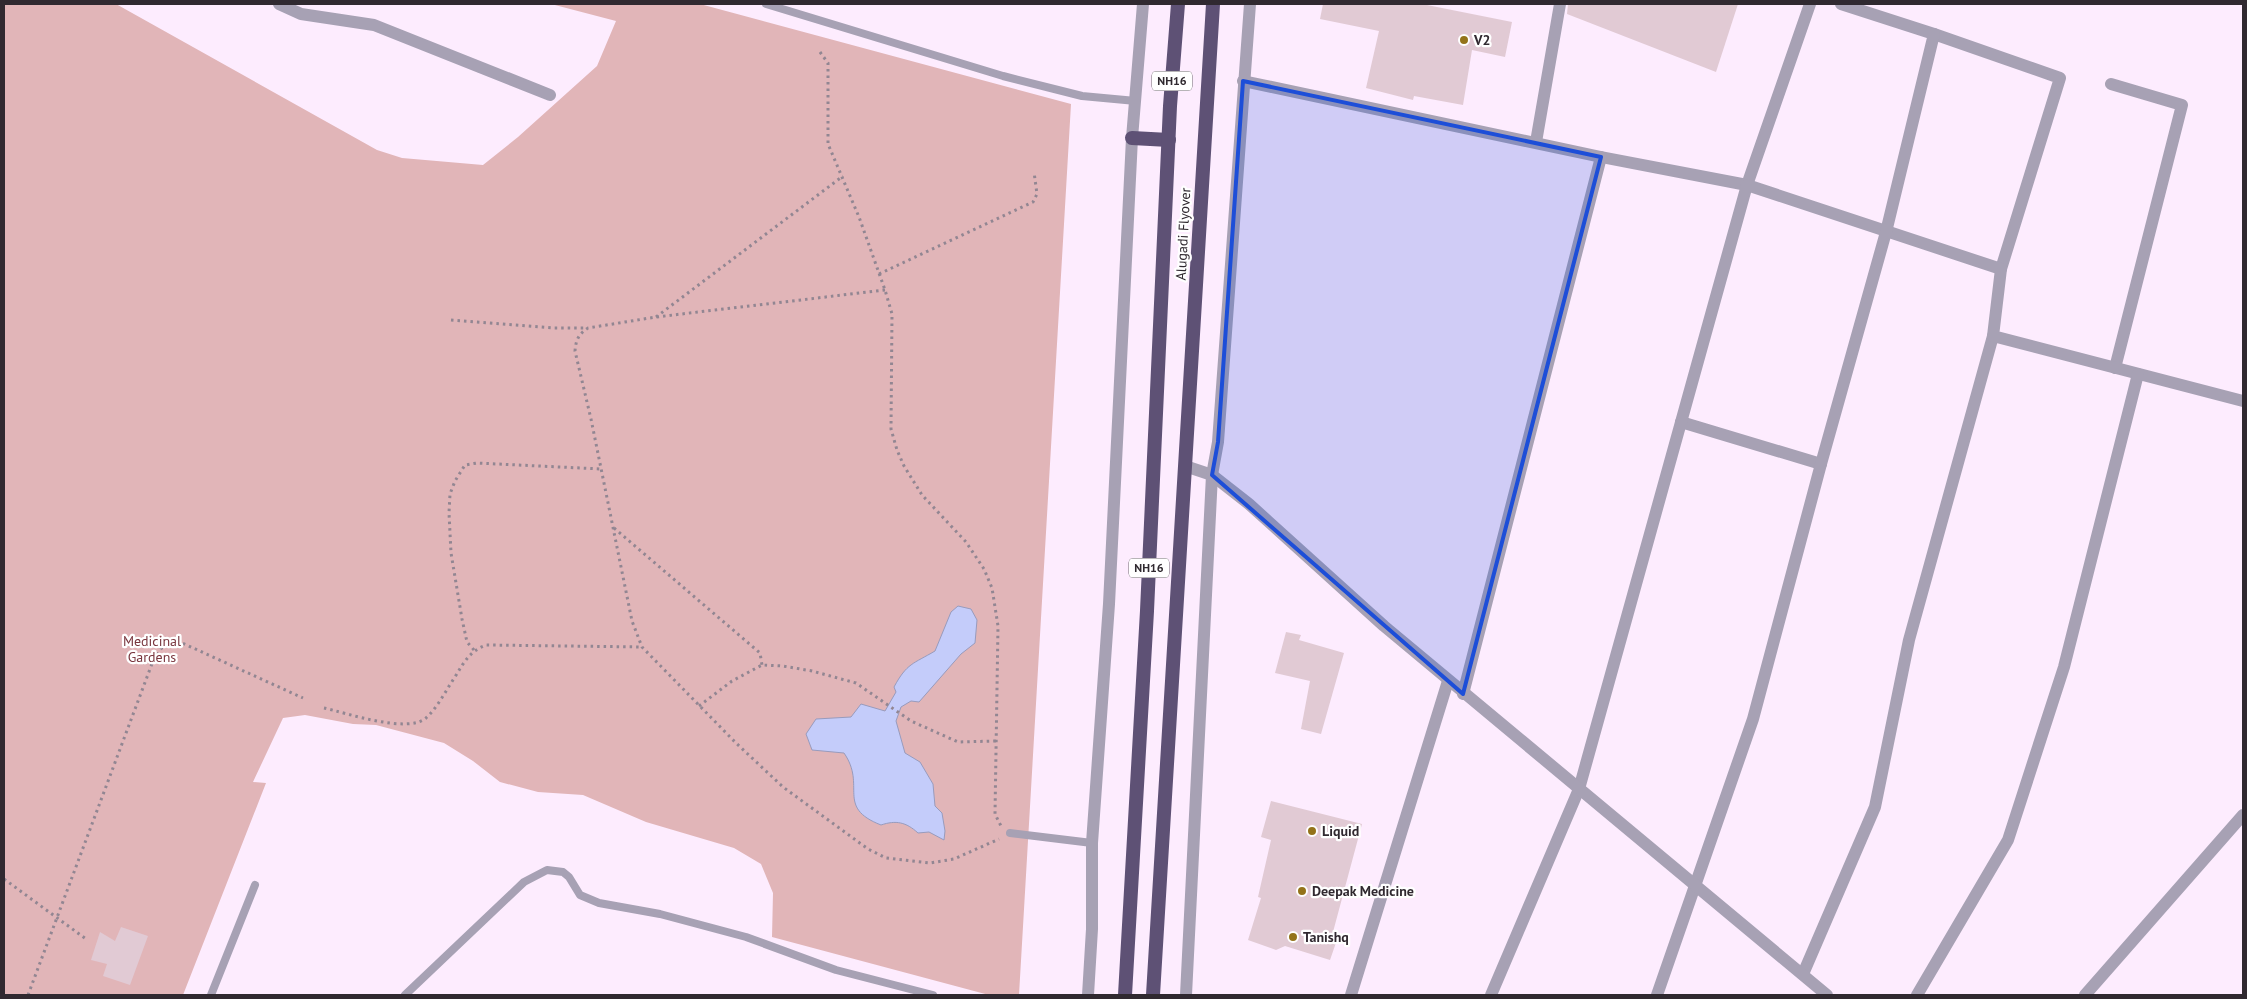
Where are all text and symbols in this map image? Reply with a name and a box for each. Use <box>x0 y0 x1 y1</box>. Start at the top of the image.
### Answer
place label: V2 <box>1473 31 1490 49</box>
marker: V2 <box>1458 34 1470 46</box>
road number: NH16 <box>1152 72 1192 90</box>
street label: Alugadi Flyover <box>1172 187 1194 281</box>
road number: NH16 <box>1129 558 1169 578</box>
park label: Medicinal Gardens <box>123 632 181 666</box>
place label: Liquid <box>1322 822 1359 840</box>
marker: Liquid <box>1306 825 1318 837</box>
place label: Deepak Medicine <box>1312 882 1414 900</box>
marker: Deepak Medicine <box>1296 885 1308 897</box>
place label: Tanishq <box>1303 928 1349 946</box>
marker: Tanishq <box>1287 931 1299 943</box>

